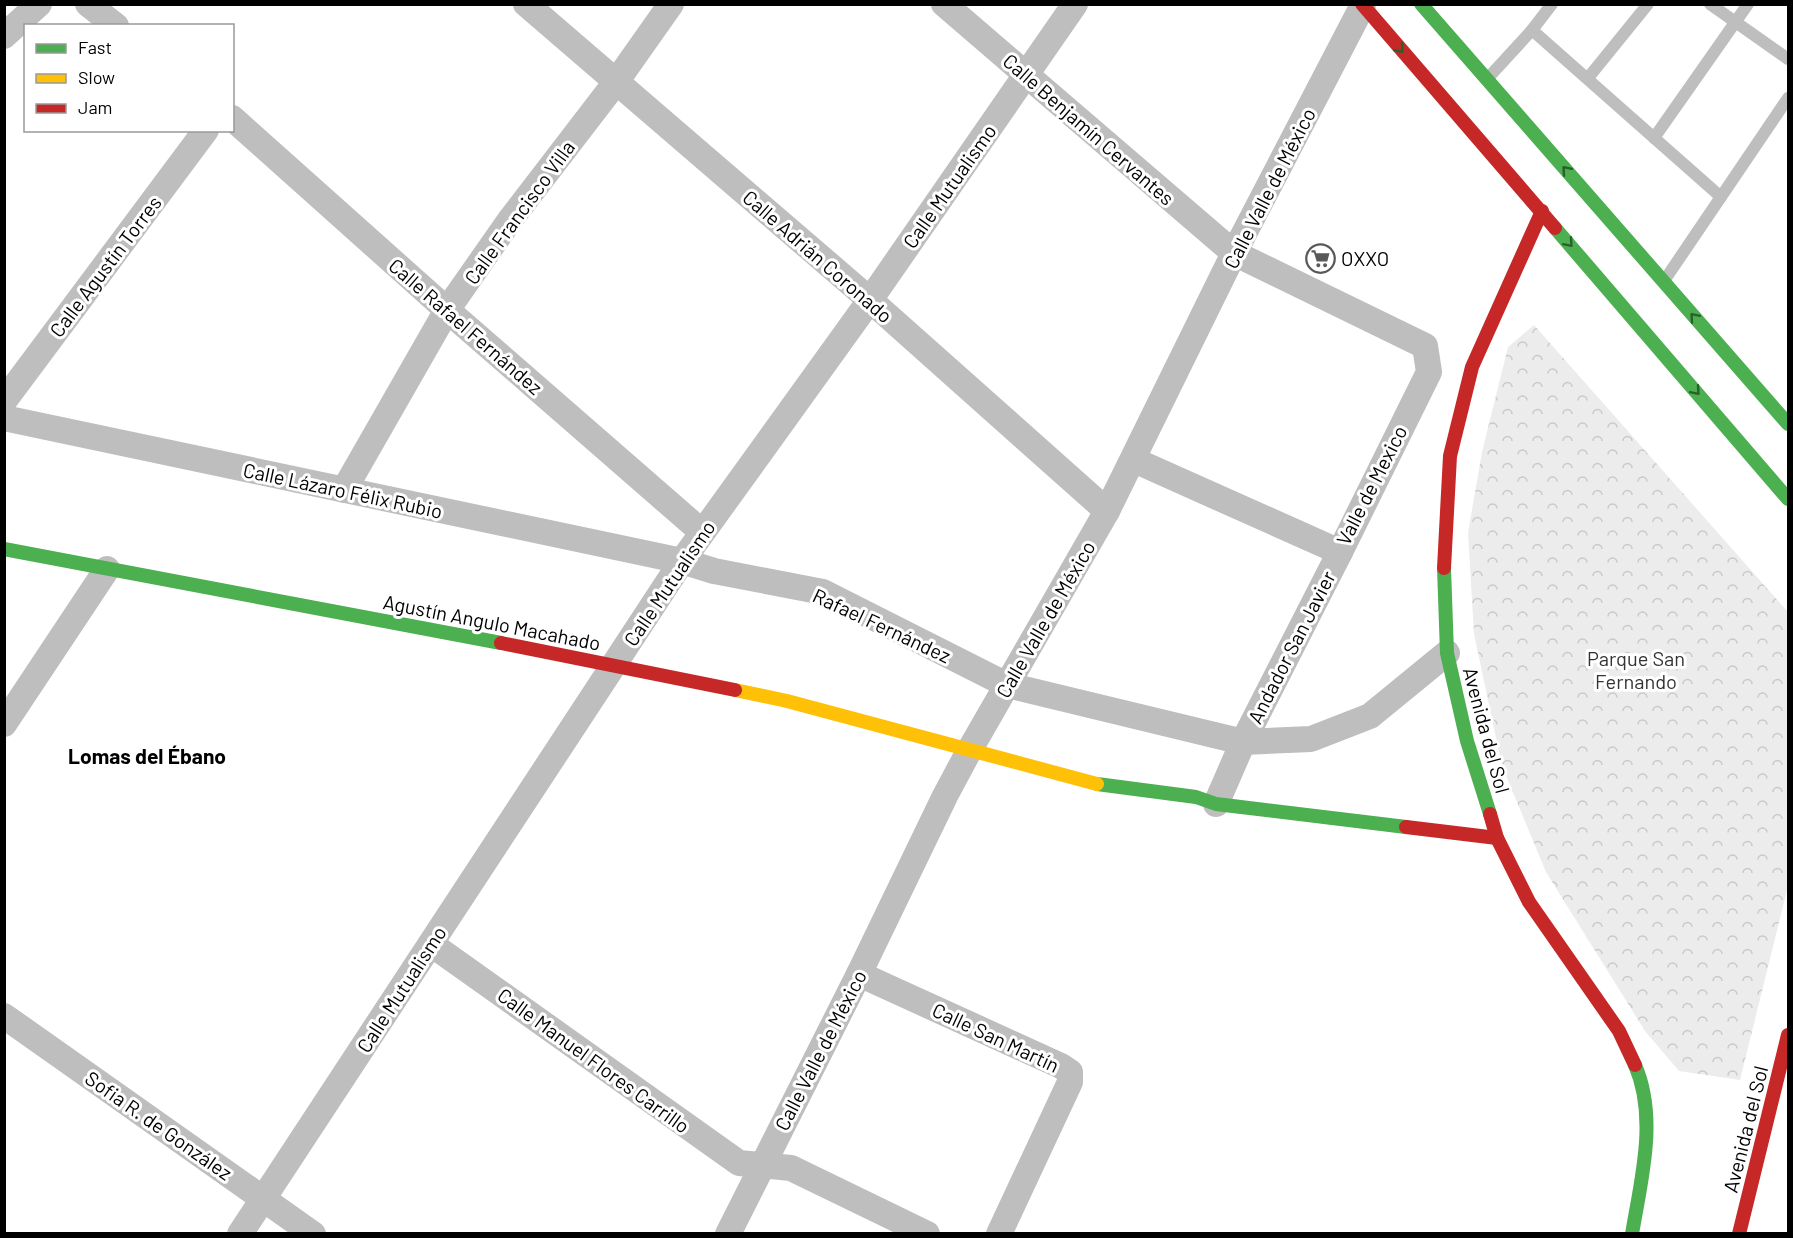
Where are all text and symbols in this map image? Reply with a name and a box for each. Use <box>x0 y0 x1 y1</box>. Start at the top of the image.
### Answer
legend <box>24 24 234 132</box>
text: Fast <box>78 36 112 58</box>
one-way arrow <box>1393 42 1404 52</box>
street label: Calle Benjamín Cervantes <box>999 48 1179 210</box>
text: Slow <box>78 66 115 88</box>
text: Jam <box>78 96 112 118</box>
street label: Calle Valle de México <box>1218 104 1320 272</box>
street label: Calle Mutualismo <box>897 119 1001 253</box>
street label: Calle Francisco Villa <box>459 135 579 289</box>
one-way arrow <box>1562 166 1573 177</box>
street label: Calle Adrián Coronado <box>738 185 898 327</box>
street label: Calle Agustín Torres <box>44 191 166 341</box>
one-way arrow <box>1562 236 1573 247</box>
supermarket icon: OXXO <box>1304 242 1336 274</box>
place label: OXXO <box>1341 246 1389 270</box>
street label: Calle Rafael Fernández <box>384 253 548 399</box>
one-way arrow <box>1690 313 1701 324</box>
one-way arrow <box>1689 384 1700 395</box>
street label: Valle de Mexico <box>1331 421 1411 549</box>
street label: Calle Lázaro Félix Rubio <box>241 457 445 523</box>
street label: Calle Mutualismo <box>618 516 720 650</box>
street label: Calle Valle de México <box>990 536 1100 702</box>
street label: Andador San Javier <box>1242 567 1340 727</box>
street label: Rafael Fernández <box>809 583 955 667</box>
street label: Agustín Angulo Macahado <box>381 589 603 655</box>
park label: Parque San Fernando <box>1587 646 1685 693</box>
street label: Avenida del Sol <box>1459 664 1515 796</box>
district label: Lomas del Ébano <box>68 743 226 768</box>
street label: Calle Mutualismo <box>351 921 451 1057</box>
street label: Calle Valle de México <box>769 966 871 1134</box>
street label: Calle Manuel Flores Carrillo <box>493 982 695 1138</box>
street label: Calle San Martín <box>929 997 1063 1077</box>
street label: Avenida del Sol <box>1718 1063 1772 1195</box>
street label: Sofia R. de González <box>81 1065 237 1185</box>

